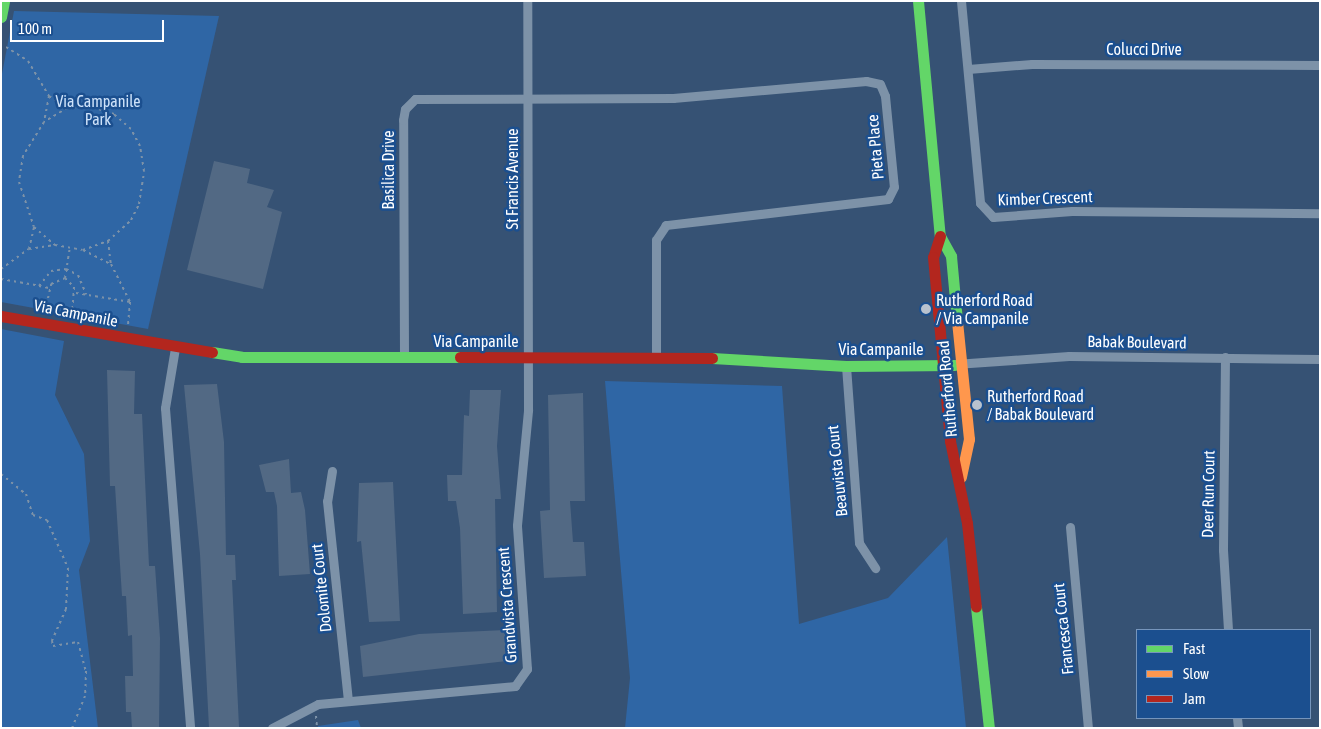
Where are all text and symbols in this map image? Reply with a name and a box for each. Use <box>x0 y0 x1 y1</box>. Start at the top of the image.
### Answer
scale bar <box>12 10 166 42</box>
text: 100 m <box>18 20 52 37</box>
street label: Colucci Drive <box>1106 39 1182 59</box>
park label: Via Campanile Park <box>55 91 141 129</box>
street label: Pieta Place <box>863 114 887 180</box>
street label: St Francis Avenue <box>502 129 522 229</box>
street label: Basilica Drive <box>378 131 398 209</box>
street label: Kimber Crescent <box>997 187 1093 209</box>
place label: Rutherford Road / Via Campanile <box>936 290 1033 328</box>
street label: Via Campanile <box>32 295 120 331</box>
marker: Rutherford Road / Via Campanile <box>920 303 932 315</box>
street label: Via Campanile <box>433 331 519 351</box>
street label: Babak Boulevard <box>1087 332 1187 352</box>
street label: Via Campanile <box>838 339 924 359</box>
street label: Rutherford Road <box>933 340 961 438</box>
place label: Rutherford Road / Babak Boulevard <box>987 386 1094 424</box>
marker: Rutherford Road / Babak Boulevard <box>971 399 983 411</box>
street label: Beauvista Court <box>823 424 851 518</box>
street label: Deer Run Court <box>1198 450 1218 538</box>
street label: Dolomite Court <box>307 543 335 633</box>
street label: Grandvista Crescent <box>493 546 521 664</box>
street label: Francesca Court <box>1049 582 1077 676</box>
legend <box>1136 629 1311 719</box>
text: Fast <box>1183 640 1205 657</box>
text: Slow <box>1183 665 1209 682</box>
text: Jam <box>1183 690 1206 707</box>

